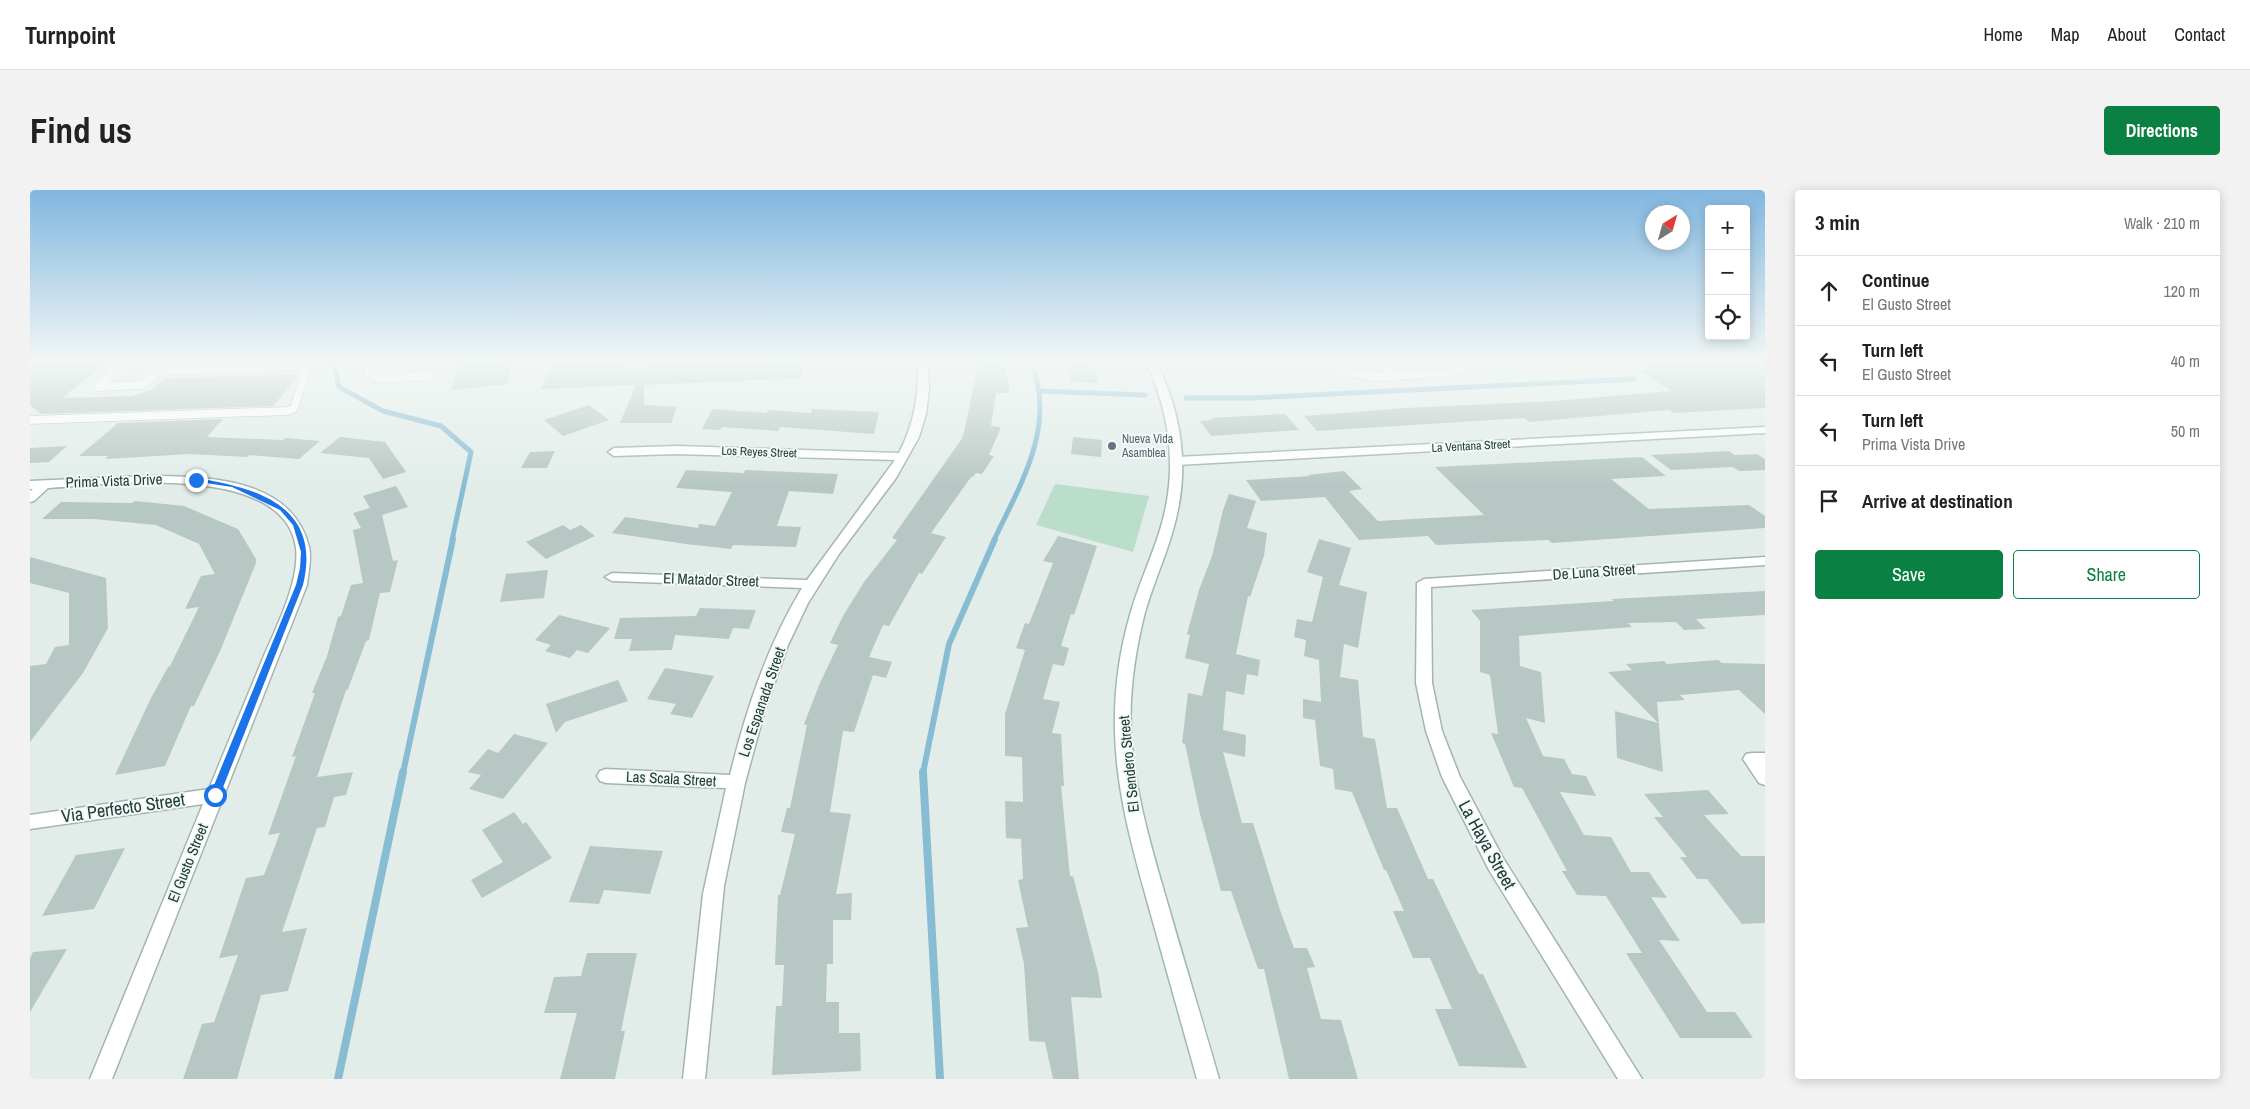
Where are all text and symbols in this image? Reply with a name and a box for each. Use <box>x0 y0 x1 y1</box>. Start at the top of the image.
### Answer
text: Turnpoint <box>25 19 115 51</box>
text: Home <box>1983 22 2023 47</box>
text: Map <box>2051 22 2080 47</box>
text: About <box>2108 22 2146 47</box>
text: Contact <box>2174 22 2225 47</box>
button: Directions <box>2104 106 2220 155</box>
text: Find us <box>30 107 132 154</box>
north arrow <box>1645 205 1690 250</box>
map controls <box>1705 205 1750 340</box>
button: + <box>1705 205 1750 250</box>
text: 3 min <box>1815 208 1860 237</box>
text: Walk · 210 m <box>2124 212 2200 234</box>
button: − <box>1705 250 1750 295</box>
text: Continue <box>1862 267 1930 293</box>
icon: ahead <box>1815 277 1843 305</box>
text: 120 m <box>2164 280 2200 302</box>
text: El Gusto Street <box>1862 293 1951 315</box>
button: locate <box>1705 295 1750 340</box>
text: Turn left <box>1862 337 1923 363</box>
icon: left <box>1815 347 1843 375</box>
text: 40 m <box>2171 350 2200 372</box>
text: El Gusto Street <box>1862 363 1951 385</box>
text: Turn left <box>1862 407 1923 433</box>
icon: left <box>1815 417 1843 445</box>
text: 50 m <box>2171 420 2200 442</box>
place label: Nueva Vida Asamblea <box>1121 431 1174 461</box>
text: Prima Vista Drive <box>1862 433 1965 455</box>
street label: La Ventana Street <box>1431 436 1511 456</box>
marker: Nueva Vida Asamblea <box>1106 440 1118 452</box>
street label: Los Reyes Street <box>721 443 797 461</box>
street label: Prima Vista Drive <box>65 468 163 493</box>
route end <box>185 469 208 492</box>
icon: arrive <box>1815 487 1843 515</box>
text: Arrive at destination <box>1862 488 2013 514</box>
button: Save <box>1815 550 2003 599</box>
button: Share <box>2013 550 2200 599</box>
street label: De Luna Street <box>1552 558 1637 585</box>
street label: El Matador Street <box>663 567 760 592</box>
street label: Los Espanada Street <box>733 644 790 760</box>
street label: El Sendero Street <box>1113 714 1144 813</box>
street label: Las Scala Street <box>625 766 717 791</box>
route start <box>204 784 227 807</box>
street label: Via Perfecto Street <box>60 786 186 829</box>
street label: La Haya Street <box>1453 796 1522 894</box>
street label: El Gusto Street <box>162 820 213 905</box>

